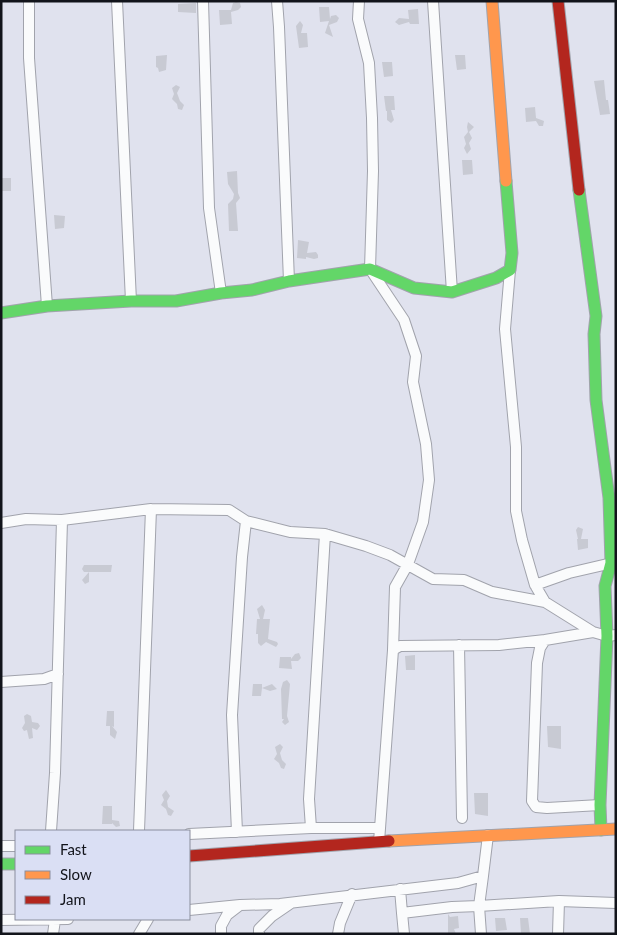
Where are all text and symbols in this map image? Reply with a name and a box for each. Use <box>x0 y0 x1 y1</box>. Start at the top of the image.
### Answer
legend <box>15 830 190 920</box>
text: Fast <box>60 840 87 858</box>
text: Slow <box>60 865 92 883</box>
text: Jam <box>60 890 86 908</box>

